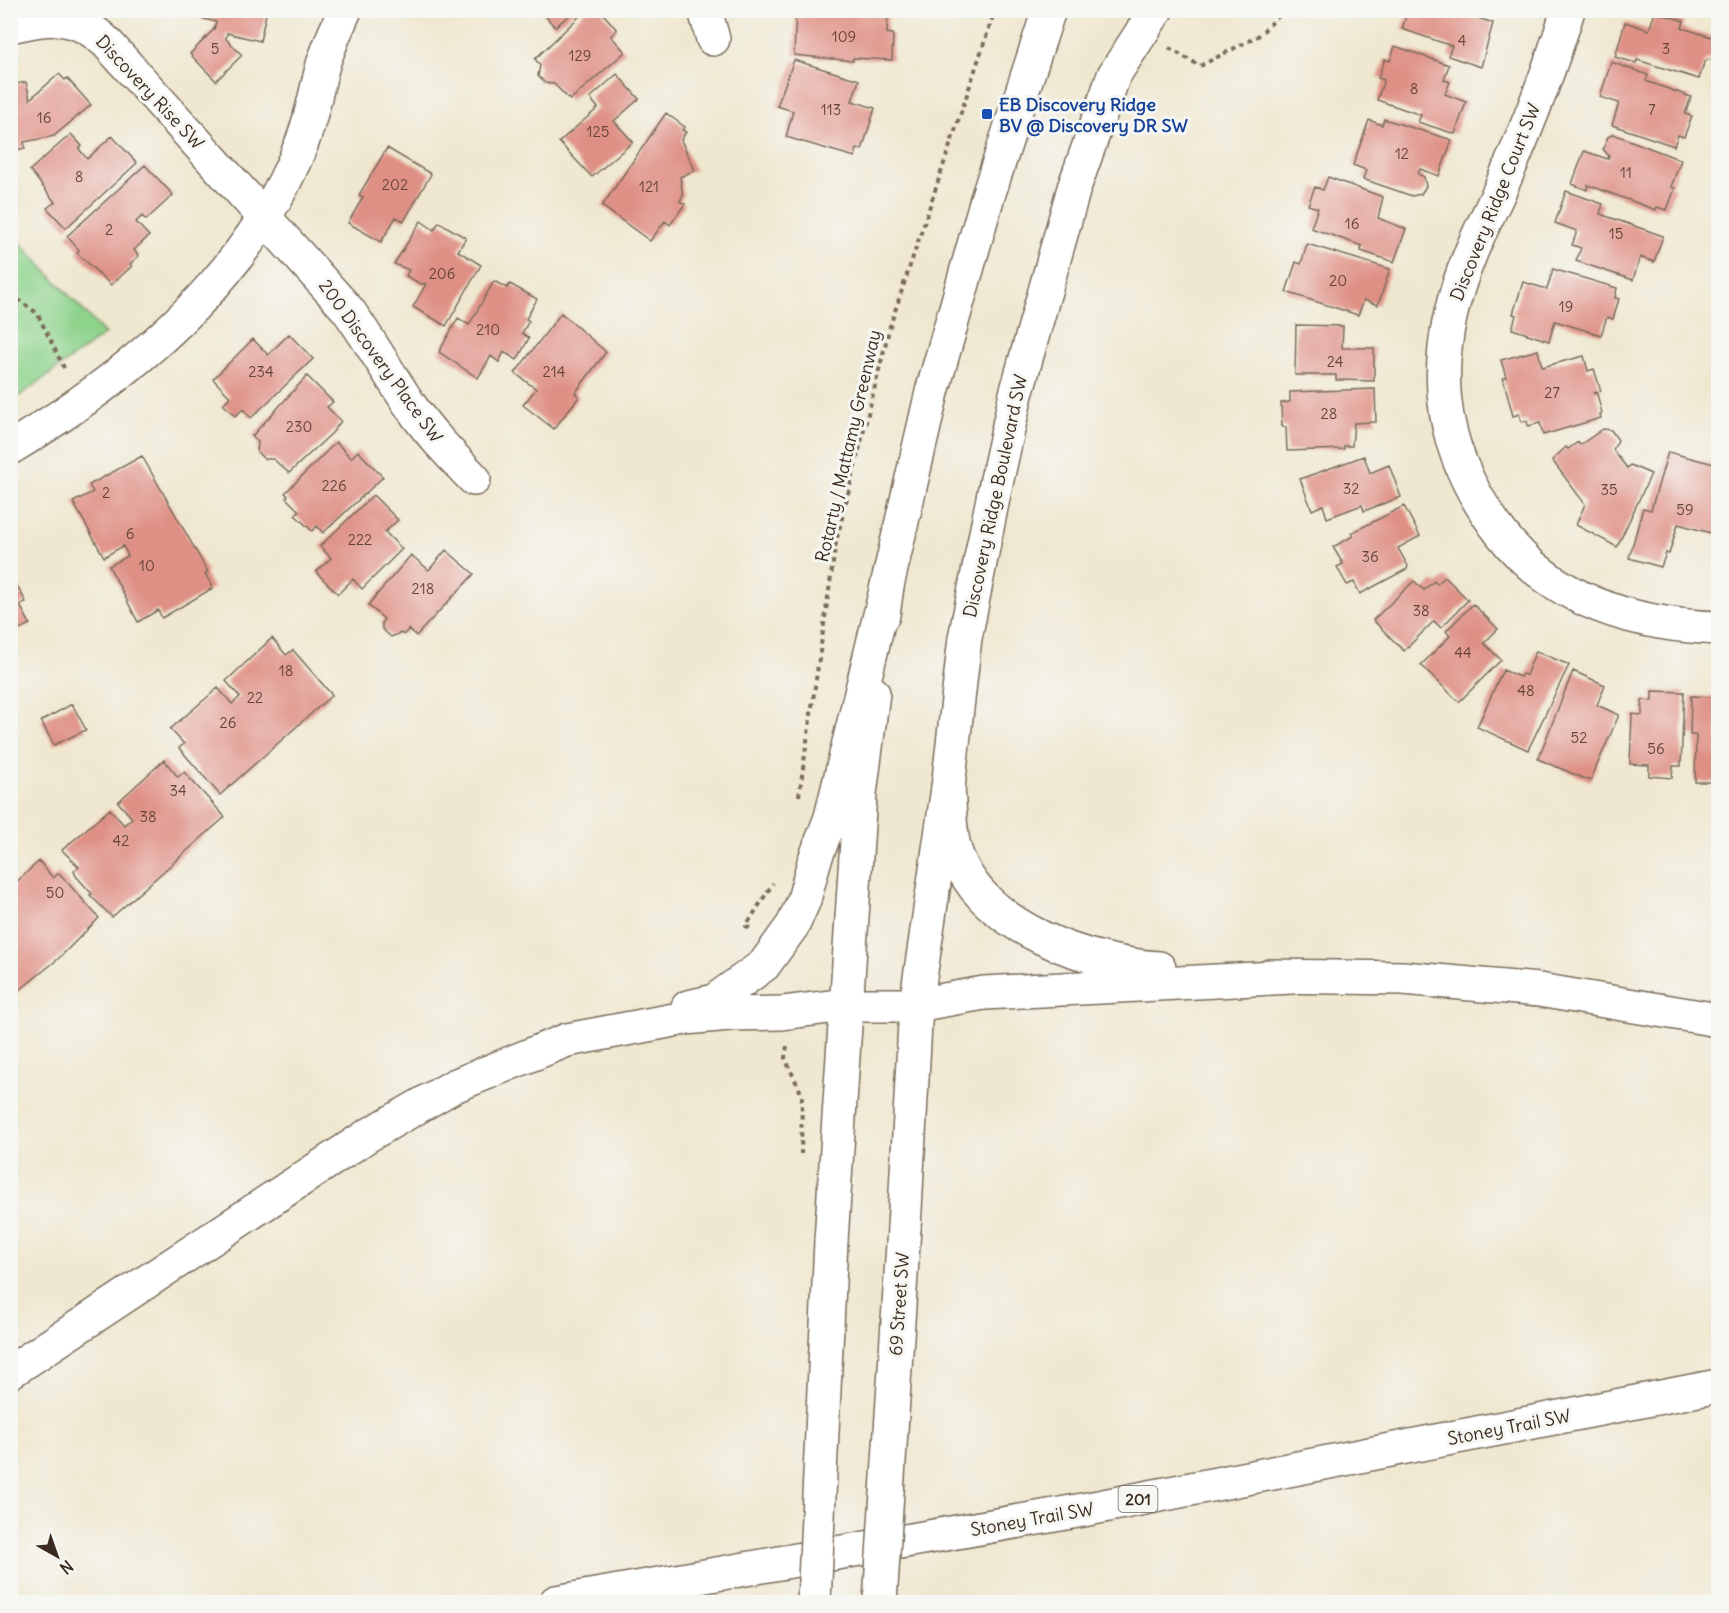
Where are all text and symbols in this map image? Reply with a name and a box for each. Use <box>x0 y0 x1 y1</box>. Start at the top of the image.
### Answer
house number: 109 <box>832 27 856 46</box>
street label: Discovery Rise SW <box>91 30 209 154</box>
house number: 4 <box>1458 31 1467 50</box>
house number: 5 <box>211 39 219 58</box>
house number: 3 <box>1662 39 1670 58</box>
house number: 129 <box>569 46 591 65</box>
house number: 8 <box>1410 79 1418 98</box>
place label: EB Discovery Ridge BV @ Discovery DR SW <box>999 93 1188 137</box>
house number: 113 <box>821 100 841 119</box>
street label: Discovery Ridge Court SW <box>1445 100 1545 304</box>
house number: 7 <box>1648 100 1656 119</box>
marker: EB Discovery Ridge BV @ Discovery DR SW <box>980 107 994 121</box>
house number: 16 <box>37 108 51 127</box>
house number: 125 <box>587 122 609 141</box>
house number: 12 <box>1395 144 1409 163</box>
house number: 11 <box>1620 163 1632 182</box>
house number: 8 <box>75 167 83 186</box>
house number: 202 <box>382 175 408 194</box>
house number: 121 <box>639 177 659 196</box>
house number: 16 <box>1345 214 1359 233</box>
house number: 2 <box>105 220 113 239</box>
house number: 15 <box>1609 224 1623 243</box>
house number: 206 <box>429 264 455 283</box>
house number: 20 <box>1329 271 1347 290</box>
street label: 200 Discovery Place SW <box>314 275 448 447</box>
house number: 19 <box>1559 297 1573 316</box>
house number: 210 <box>476 320 500 339</box>
street label: Rotarty / Mattamy Greenway <box>810 328 886 564</box>
house number: 24 <box>1327 352 1344 371</box>
house number: 234 <box>248 362 274 381</box>
house number: 214 <box>543 362 566 381</box>
street label: Discovery Ridge Boulevard SW <box>958 372 1032 620</box>
house number: 27 <box>1544 383 1560 402</box>
house number: 28 <box>1321 404 1337 423</box>
house number: 230 <box>286 417 312 436</box>
house number: 226 <box>321 476 347 495</box>
house number: 32 <box>1343 479 1359 498</box>
house number: 35 <box>1600 480 1618 499</box>
house number: 2 <box>102 483 110 502</box>
house number: 59 <box>1676 500 1694 519</box>
house number: 6 <box>126 524 134 543</box>
house number: 222 <box>348 530 372 549</box>
house number: 36 <box>1361 547 1379 566</box>
house number: 10 <box>139 556 155 575</box>
house number: 218 <box>412 579 434 598</box>
house number: 38 <box>1412 601 1430 620</box>
house number: 44 <box>1454 643 1472 662</box>
house number: 18 <box>279 661 293 680</box>
house number: 48 <box>1517 681 1535 700</box>
house number: 22 <box>247 688 263 707</box>
house number: 26 <box>220 713 236 732</box>
house number: 52 <box>1571 728 1587 747</box>
house number: 56 <box>1647 739 1665 758</box>
house number: 34 <box>169 781 187 800</box>
house number: 38 <box>139 807 157 826</box>
house number: 42 <box>113 831 129 850</box>
house number: 50 <box>46 883 64 902</box>
street label: 69 Street SW <box>884 1251 914 1357</box>
street label: Stoney Trail SW <box>1446 1404 1572 1450</box>
road number: 201 <box>1118 1486 1158 1512</box>
street label: Stoney Trail SW <box>969 1497 1095 1541</box>
north arrow <box>27 1526 87 1586</box>
text: N <box>56 1556 77 1579</box>

